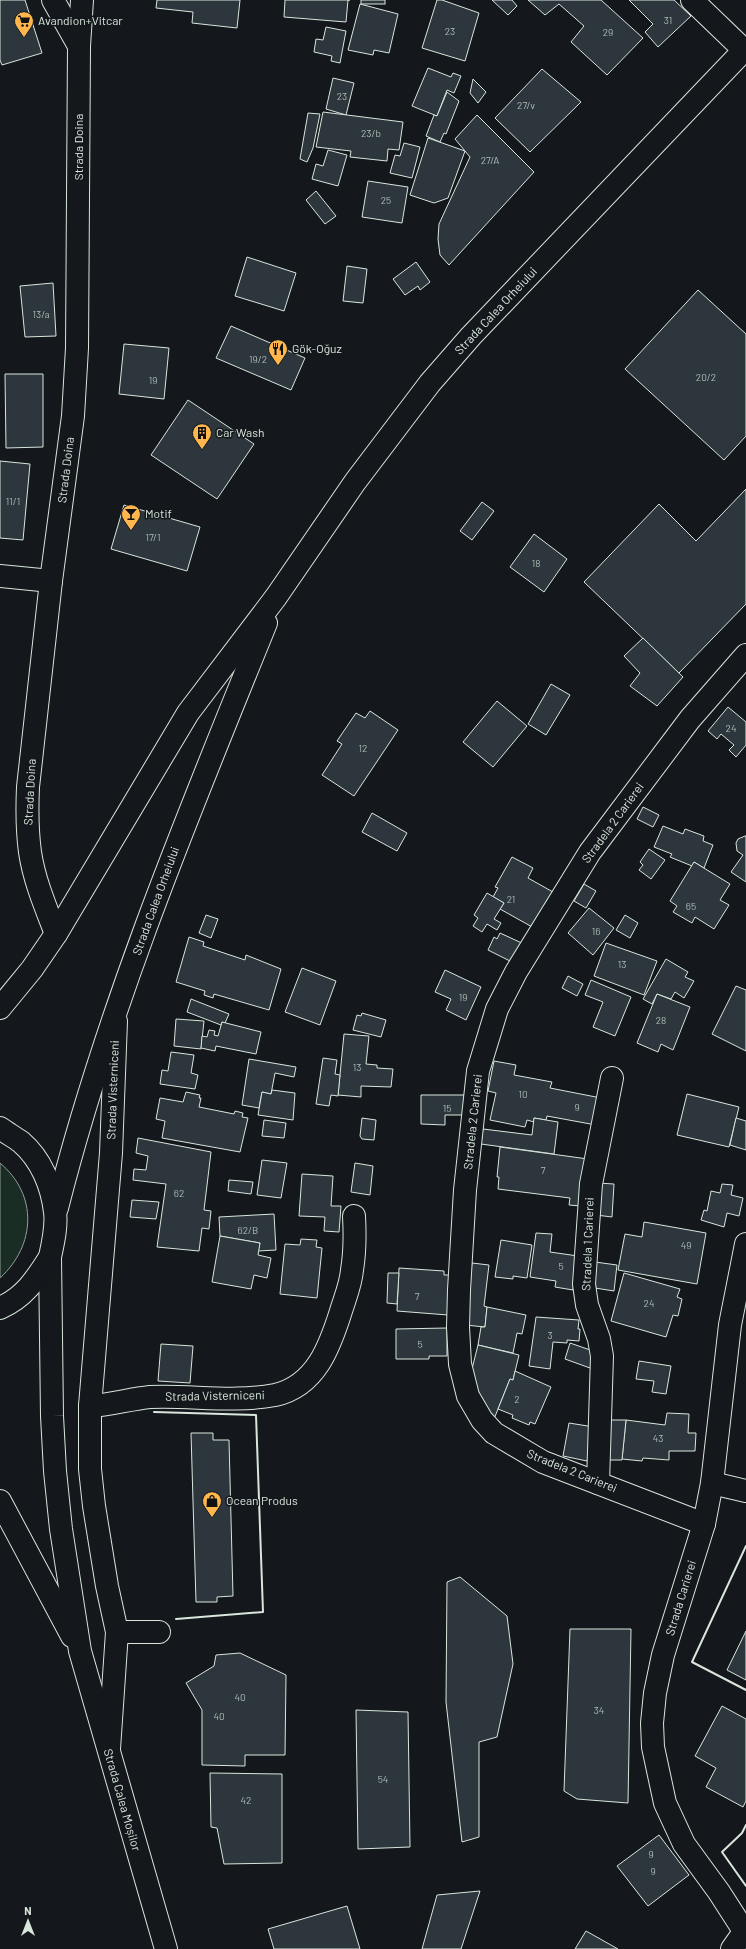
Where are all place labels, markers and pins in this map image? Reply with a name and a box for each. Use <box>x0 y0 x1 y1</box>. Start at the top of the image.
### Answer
supermarket icon: Avandion+Vitcar <box>13 10 35 38</box>
place label: Avandion+Vitcar <box>38 13 123 27</box>
restaurant icon: Gök-Oğuz <box>267 338 289 366</box>
place label: Gök-Oğuz <box>292 341 342 355</box>
building icon: Car Wash <box>191 422 213 450</box>
place label: Car Wash <box>216 425 264 439</box>
bar icon: Motif <box>120 503 142 531</box>
place label: Motif <box>145 506 172 520</box>
shop icon: Ocean Produs <box>201 1490 223 1518</box>
place label: Ocean Produs <box>226 1493 298 1507</box>

